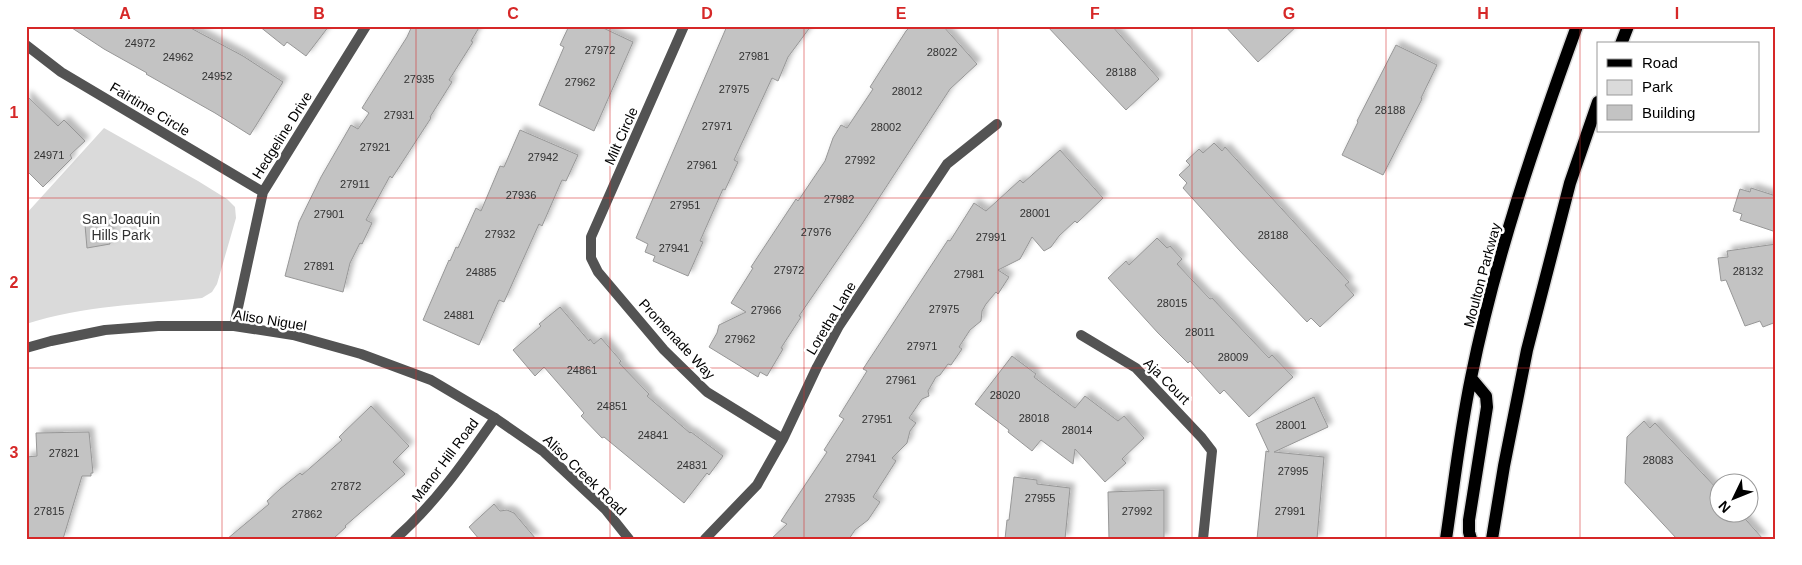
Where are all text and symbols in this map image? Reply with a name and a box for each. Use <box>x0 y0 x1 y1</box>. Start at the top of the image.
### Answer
text: A <box>119 5 131 22</box>
text: B <box>313 5 325 22</box>
text: C <box>507 5 519 22</box>
text: D <box>701 5 713 22</box>
text: E <box>896 5 907 22</box>
text: F <box>1090 5 1100 22</box>
text: G <box>1283 5 1295 22</box>
text: H <box>1477 5 1489 22</box>
text: I <box>1675 5 1679 22</box>
house number: 24972 <box>125 37 155 49</box>
legend <box>1597 42 1760 132</box>
house number: 27972 <box>585 44 615 56</box>
house number: 28022 <box>927 46 957 58</box>
house number: 27981 <box>739 50 769 62</box>
house number: 24962 <box>163 51 193 63</box>
text: Road <box>1642 54 1678 71</box>
house number: 28188 <box>1106 66 1136 78</box>
house number: 24952 <box>202 70 232 82</box>
house number: 27935 <box>404 73 434 85</box>
house number: 27962 <box>565 76 595 88</box>
text: Park <box>1642 78 1673 95</box>
street label: Fairtime Circle <box>107 79 193 139</box>
house number: 27975 <box>719 83 749 95</box>
house number: 28012 <box>892 85 922 97</box>
street label: Hedgeline Drive <box>249 88 315 181</box>
text: 1 <box>10 104 19 121</box>
street label: Milt Circle <box>601 104 641 167</box>
house number: 28188 <box>1375 104 1405 116</box>
text: Building <box>1642 104 1695 121</box>
house number: 27931 <box>384 109 414 121</box>
house number: 27971 <box>702 120 732 132</box>
house number: 28002 <box>871 121 901 133</box>
house number: 27921 <box>360 141 390 153</box>
house number: 24971 <box>34 149 64 161</box>
house number: 27942 <box>528 151 558 163</box>
house number: 27992 <box>845 154 875 166</box>
house number: 27961 <box>687 159 717 171</box>
house number: 27911 <box>340 178 370 190</box>
house number: 27936 <box>506 189 536 201</box>
house number: 27982 <box>824 193 854 205</box>
house number: 27951 <box>670 199 700 211</box>
house number: 28001 <box>1020 207 1050 219</box>
house number: 27901 <box>314 208 344 220</box>
park label: San Joaquin Hills Park <box>82 211 160 243</box>
street label: Moulton Parkway <box>1460 221 1504 329</box>
house number: 27976 <box>801 226 831 238</box>
house number: 27932 <box>485 228 515 240</box>
house number: 28188 <box>1258 229 1288 241</box>
house number: 27991 <box>976 231 1006 243</box>
house number: 27941 <box>659 242 689 254</box>
house number: 27891 <box>304 260 334 272</box>
house number: 27972 <box>774 264 804 276</box>
house number: 28132 <box>1733 265 1763 277</box>
house number: 24885 <box>466 266 496 278</box>
house number: 27981 <box>954 268 984 280</box>
text: 2 <box>10 274 19 291</box>
street label: Loretha Lane <box>803 278 859 357</box>
street label: Promenade Way <box>636 296 718 382</box>
house number: 28015 <box>1157 297 1187 309</box>
house number: 27975 <box>929 303 959 315</box>
house number: 27966 <box>751 304 781 316</box>
street label: Aliso Niguel <box>232 306 308 334</box>
house number: 24881 <box>444 309 474 321</box>
house number: 28011 <box>1185 326 1215 338</box>
house number: 27962 <box>725 333 755 345</box>
house number: 27971 <box>907 340 937 352</box>
house number: 28009 <box>1218 351 1248 363</box>
street label: Aja Court <box>1141 355 1193 407</box>
house number: 24861 <box>567 364 597 376</box>
house number: 27961 <box>886 374 916 386</box>
house number: 28020 <box>990 389 1020 401</box>
house number: 24851 <box>597 400 627 412</box>
house number: 28018 <box>1019 412 1049 424</box>
house number: 27951 <box>862 413 892 425</box>
street label: Manor Hill Road <box>408 415 482 505</box>
house number: 28001 <box>1276 419 1306 431</box>
house number: 28014 <box>1062 424 1092 436</box>
house number: 24841 <box>638 429 668 441</box>
street label: Aliso Creek Road <box>540 431 630 519</box>
text: 3 <box>10 444 19 461</box>
house number: 27821 <box>49 447 79 459</box>
house number: 27941 <box>846 452 876 464</box>
house number: 28083 <box>1643 454 1673 466</box>
house number: 24831 <box>677 459 707 471</box>
house number: 27995 <box>1278 465 1308 477</box>
north arrow <box>1710 472 1760 522</box>
house number: 27872 <box>331 480 361 492</box>
house number: 27935 <box>825 492 855 504</box>
house number: 27955 <box>1025 492 1055 504</box>
text: N <box>1715 498 1734 516</box>
house number: 27815 <box>34 505 64 517</box>
house number: 27992 <box>1122 505 1152 517</box>
house number: 27991 <box>1275 505 1305 517</box>
house number: 27862 <box>292 508 322 520</box>

